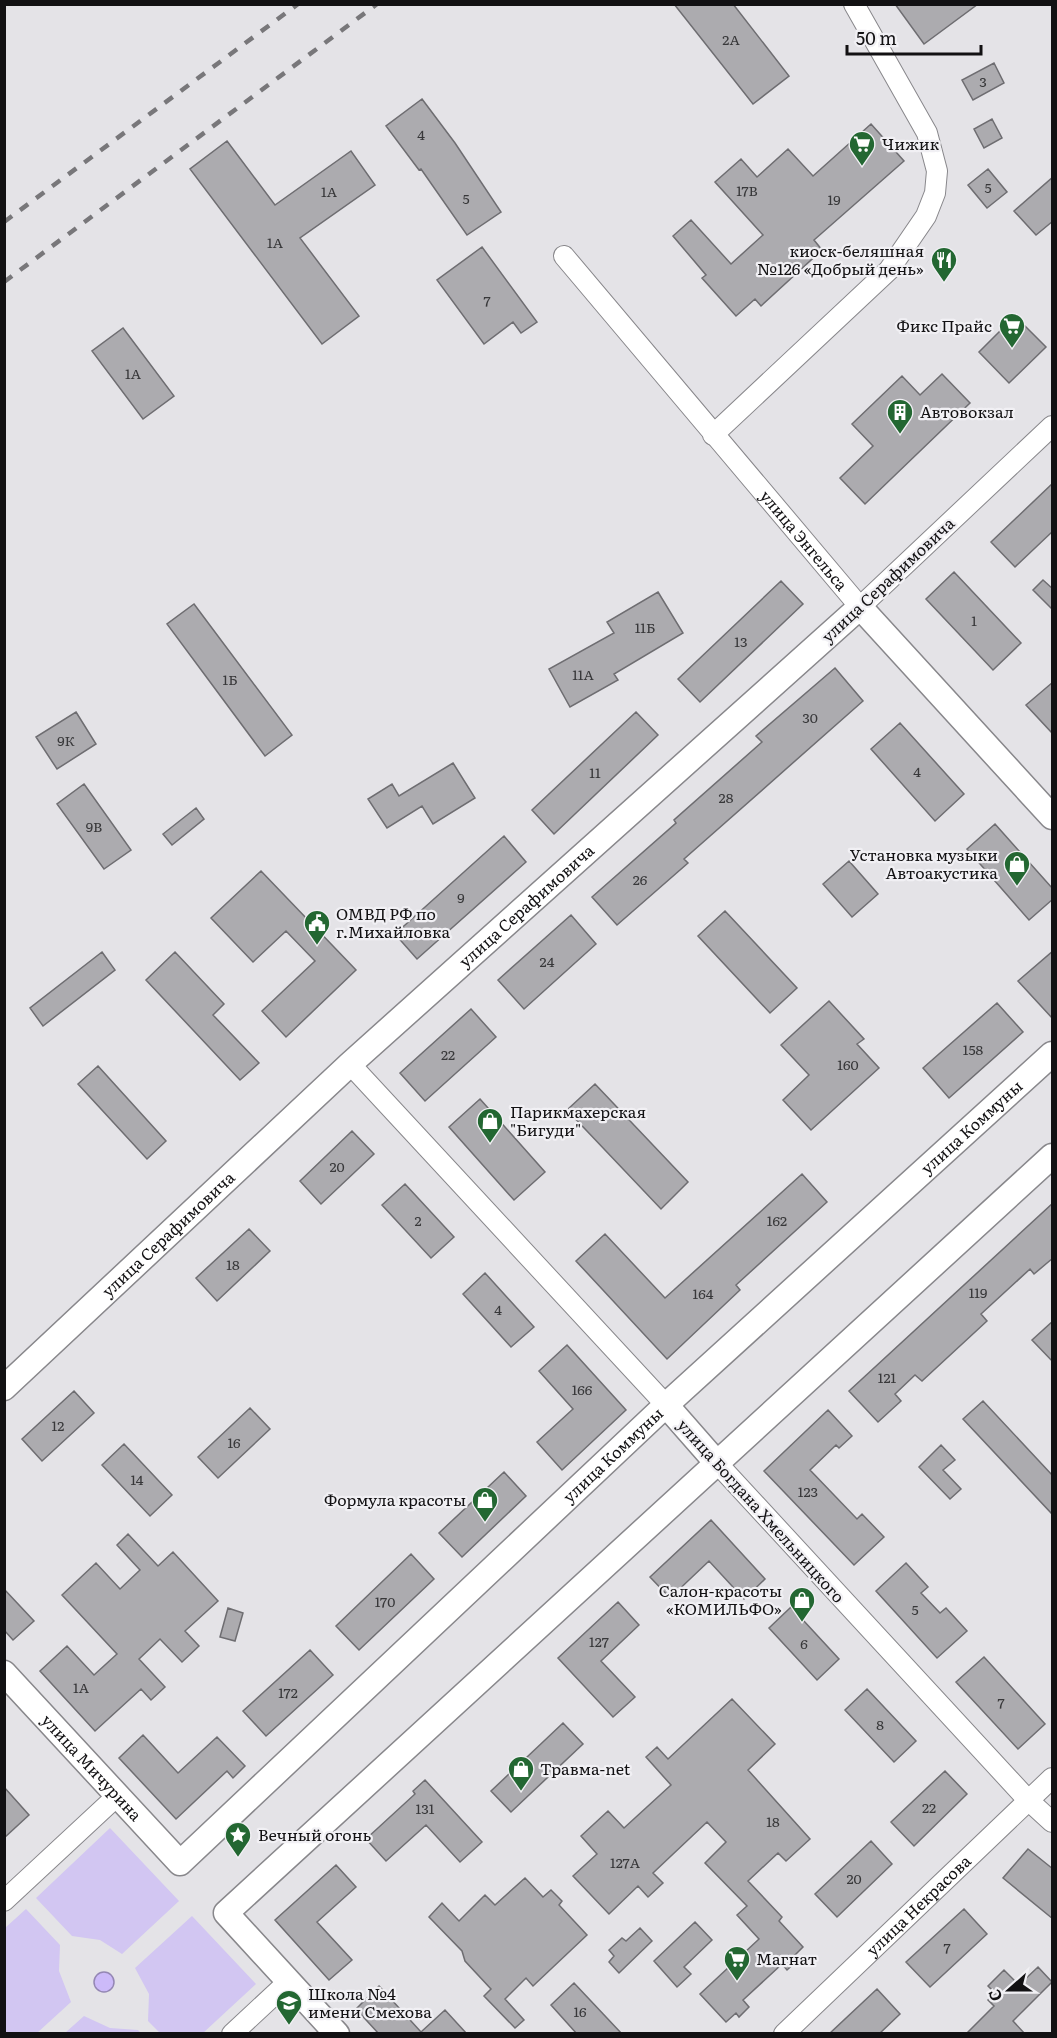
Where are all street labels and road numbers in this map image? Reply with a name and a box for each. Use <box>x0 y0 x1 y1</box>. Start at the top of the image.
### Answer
street label: улица Энгельса <box>755 484 854 596</box>
street label: улица Серафимовича <box>815 511 959 647</box>
street label: улица Серафимовича <box>453 838 599 972</box>
street label: улица Коммуны <box>915 1074 1027 1179</box>
street label: улица Серафимовича <box>96 1165 240 1302</box>
street label: улица Коммуны <box>557 1401 668 1508</box>
street label: улица Богдана Хмельницкого <box>672 1413 851 1608</box>
street label: улица Мичурина <box>37 1708 148 1826</box>
street label: улица Некрасова <box>860 1849 976 1961</box>

